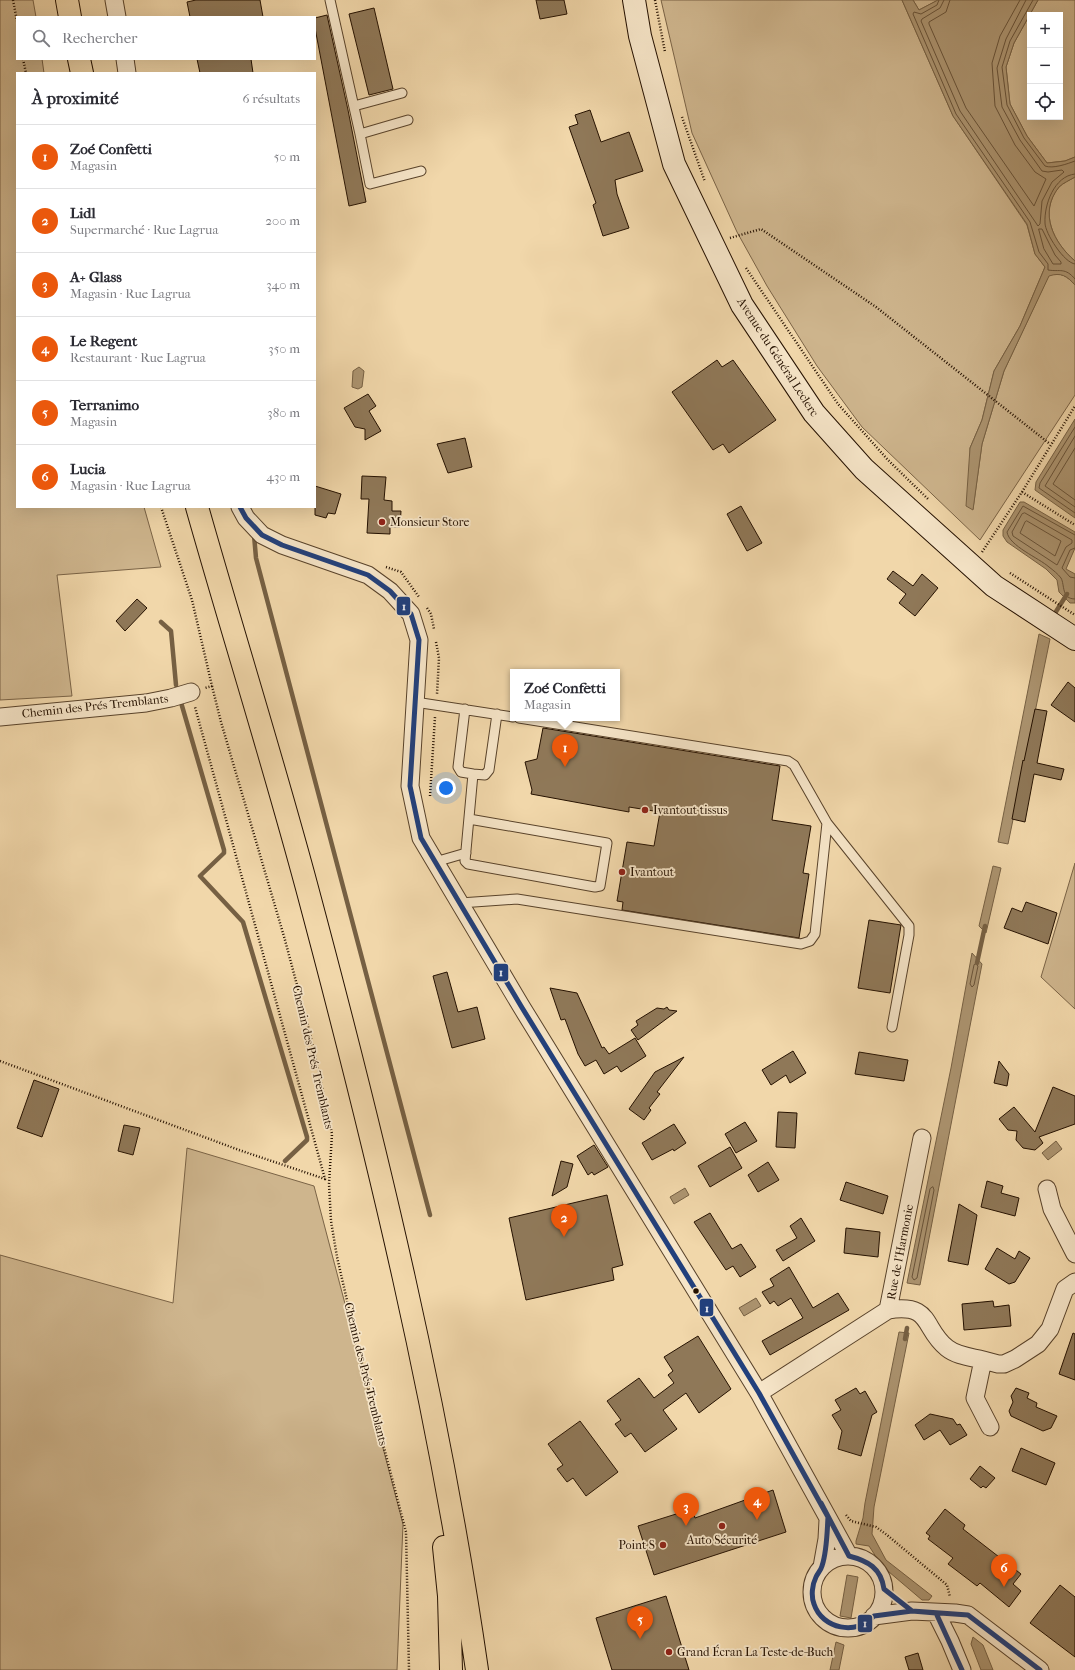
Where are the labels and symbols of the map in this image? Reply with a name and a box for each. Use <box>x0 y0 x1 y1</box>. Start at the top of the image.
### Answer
street label: Avenue du Général Leclerc <box>734 294 822 419</box>
place label: Monsieur Store <box>390 515 470 529</box>
marker: Monsieur Store <box>377 517 387 527</box>
line badge: 1 <box>396 596 411 616</box>
text: 1 <box>402 600 406 613</box>
street label: Chemin des Prés Tremblants <box>21 691 170 721</box>
pin: 1 <box>552 734 578 767</box>
your location <box>436 778 456 798</box>
place label: Ivantout tissus <box>653 803 728 817</box>
marker: Ivantout tissus <box>640 805 650 815</box>
place label: Ivantout <box>630 865 675 879</box>
marker: Ivantout <box>617 867 627 877</box>
line badge: 1 <box>493 963 509 982</box>
text: 1 <box>499 966 503 979</box>
street label: Chemin des Prés Tremblants <box>290 984 337 1131</box>
street label: Rue de l'Harmonie <box>884 1203 916 1301</box>
pin: 2 <box>551 1204 577 1237</box>
unlabelled marker <box>691 1286 701 1296</box>
line badge: 1 <box>699 1298 714 1317</box>
street label: Chemin des Prés Tremblants <box>341 1301 391 1448</box>
text: 1 <box>705 1302 709 1315</box>
pin: 4 <box>744 1487 770 1520</box>
pin: 3 <box>673 1493 699 1526</box>
marker: Auto Sécurité <box>717 1521 727 1531</box>
place label: Auto Sécurité <box>686 1533 757 1547</box>
place label: Point S <box>619 1538 655 1552</box>
marker: Point S <box>658 1540 668 1550</box>
pin: 6 <box>991 1554 1017 1587</box>
pin: 5 <box>627 1606 653 1639</box>
line badge: 1 <box>857 1614 873 1633</box>
text: 1 <box>863 1617 867 1630</box>
place label: Grand Écran La Teste-de-Buch <box>677 1644 834 1659</box>
marker: Grand Écran La Teste-de-Buch <box>664 1647 674 1657</box>

